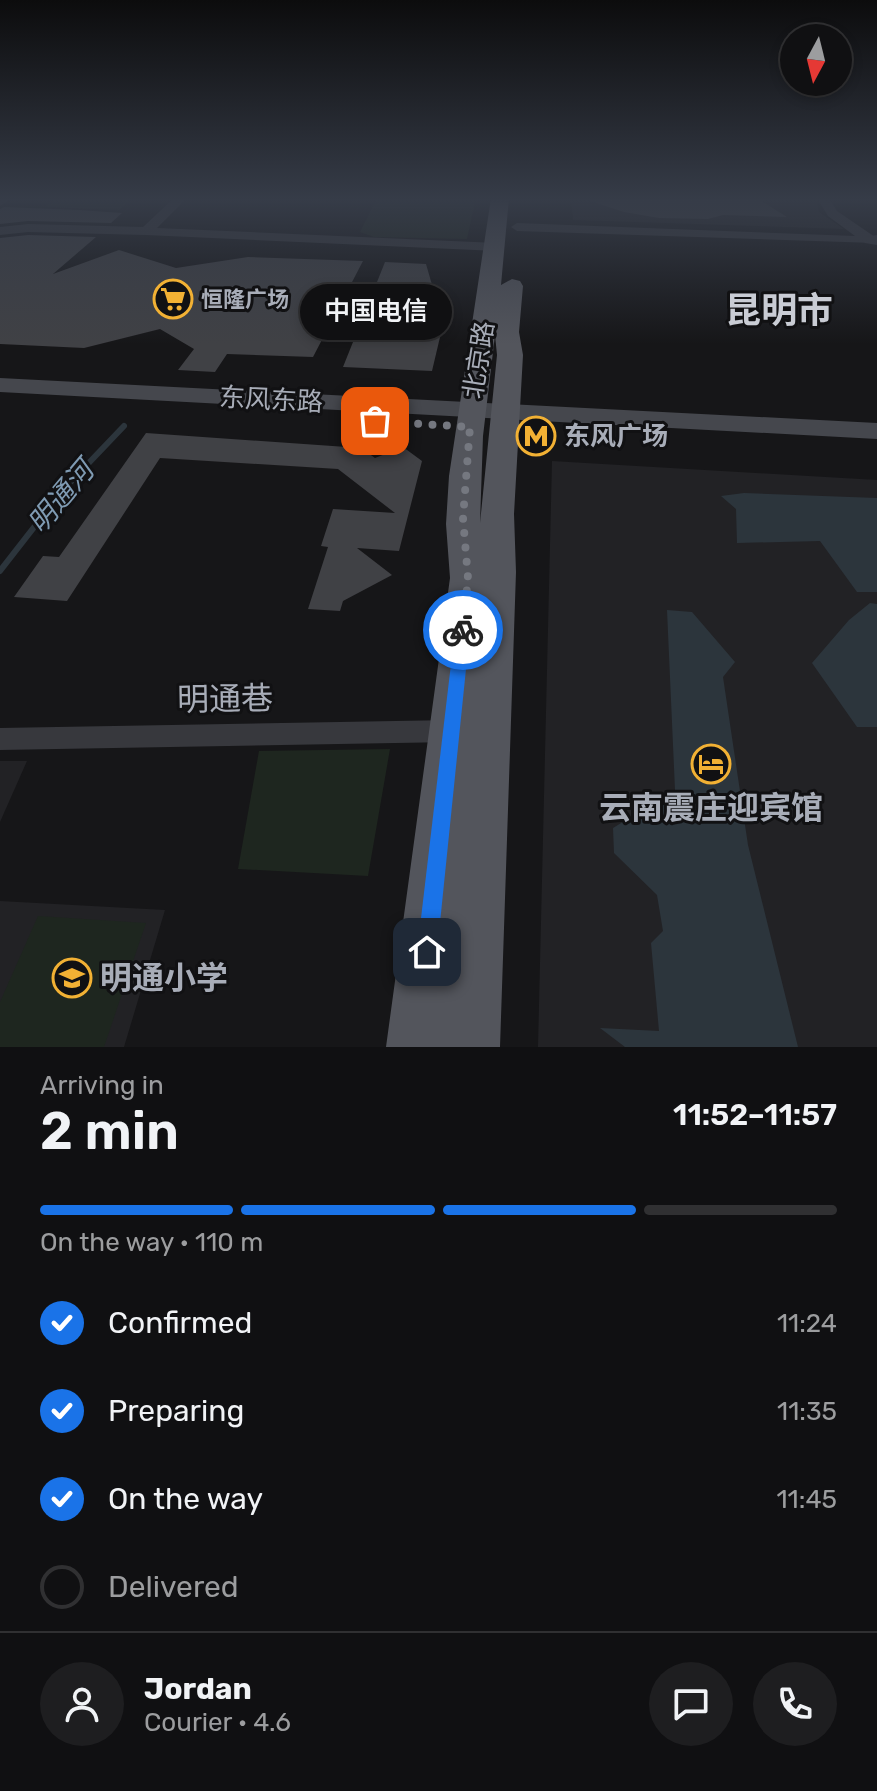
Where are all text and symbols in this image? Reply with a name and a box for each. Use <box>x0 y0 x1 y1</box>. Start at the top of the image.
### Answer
north arrow <box>780 24 852 96</box>
map controls <box>780 24 852 96</box>
supermarket icon: 恒隆广场 <box>152 278 194 320</box>
callout: 中国电信 <box>299 285 451 341</box>
place label: 恒隆广场 <box>201 286 289 313</box>
district label: 昆明市 <box>725 289 833 332</box>
text: 中国电信 <box>324 296 428 327</box>
street label: 北京路 <box>458 319 500 401</box>
street label: 东风东路 <box>218 382 324 418</box>
pin <box>341 387 409 455</box>
icon: bag <box>353 399 397 443</box>
metro station icon: 东风广场 <box>515 415 557 457</box>
place label: 东风广场 <box>564 421 668 452</box>
water label: 明通河 <box>21 450 104 540</box>
courier <box>423 590 503 670</box>
icon: bike <box>441 608 485 652</box>
street label: 明通巷 <box>177 679 273 719</box>
hotel icon: 云南震庄迎宾馆 <box>690 743 732 785</box>
place label: 云南震庄迎宾馆 <box>599 789 823 827</box>
pin <box>393 918 461 986</box>
icon: home <box>405 930 449 974</box>
school or university icon: 明通小学 <box>51 957 93 999</box>
place label: 明通小学 <box>100 959 228 997</box>
text: Arriving in <box>40 1070 164 1101</box>
text: 11:52–11:57 <box>673 1097 837 1133</box>
text: 2 min <box>40 1100 179 1162</box>
text: On the way · 110 m <box>40 1227 263 1258</box>
icon: check <box>40 1301 84 1345</box>
text: Confirmed <box>108 1305 252 1341</box>
text: 11:24 <box>777 1308 837 1339</box>
icon: check <box>40 1389 84 1433</box>
text: Preparing <box>108 1393 244 1429</box>
text: 11:35 <box>777 1396 837 1427</box>
icon: check <box>40 1477 84 1521</box>
text: On the way <box>108 1481 263 1517</box>
text: 11:45 <box>776 1484 837 1515</box>
text: Delivered <box>108 1569 239 1605</box>
button: person <box>40 1662 124 1746</box>
button: chat <box>649 1662 733 1746</box>
button: phone <box>753 1662 837 1746</box>
text: Jordan <box>144 1671 252 1707</box>
text: Courier · 4.6 <box>144 1707 291 1738</box>

